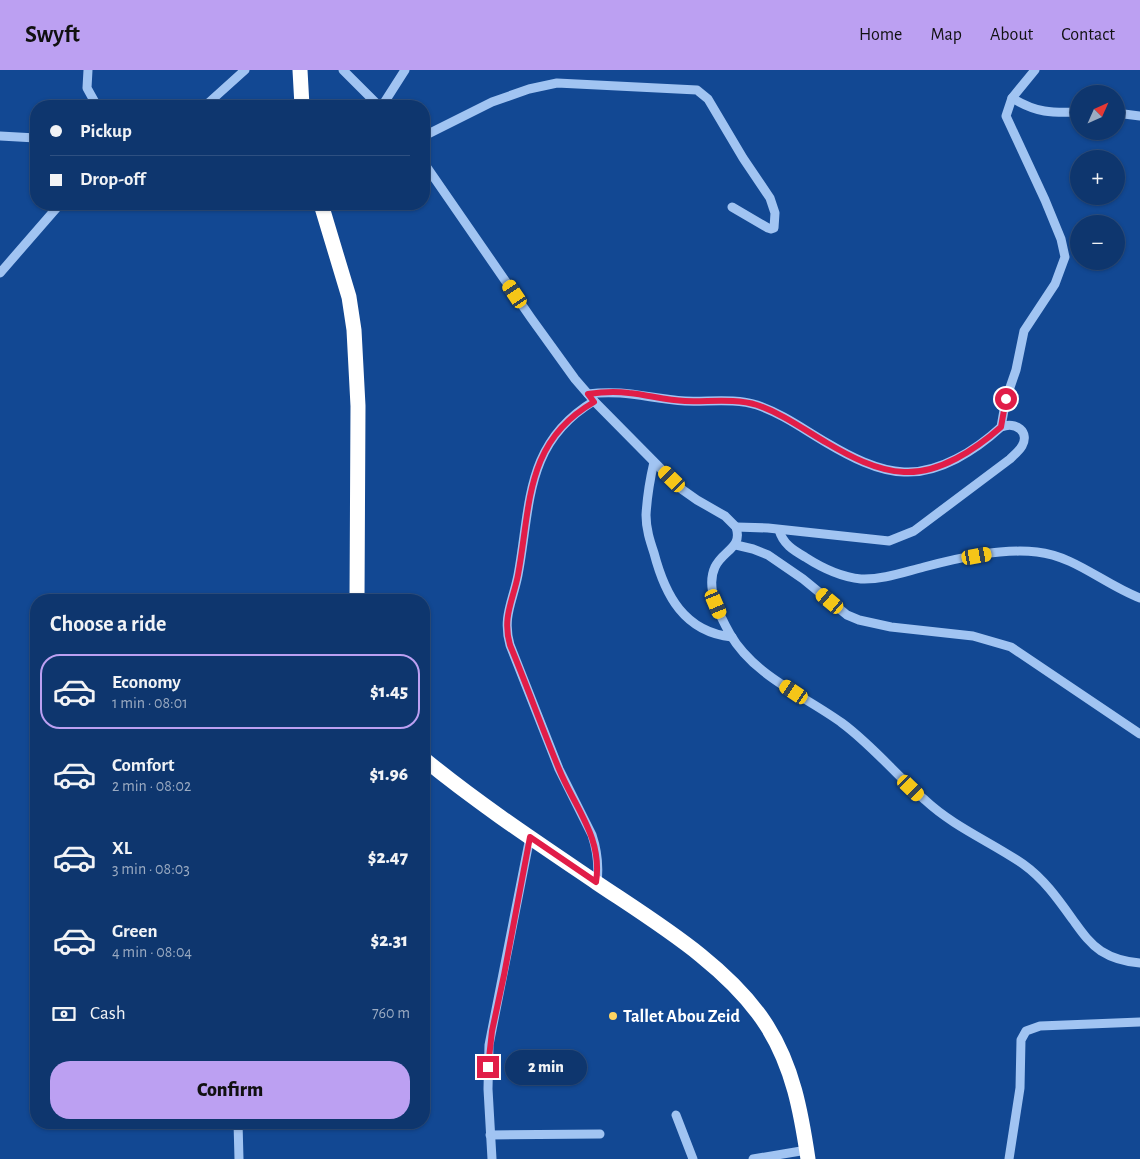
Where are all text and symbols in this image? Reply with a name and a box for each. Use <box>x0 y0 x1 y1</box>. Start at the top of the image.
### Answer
text: Swyft <box>25 23 80 47</box>
text: Home <box>859 26 902 44</box>
text: Map <box>930 26 962 44</box>
text: About <box>990 26 1033 44</box>
text: Contact <box>1061 26 1115 44</box>
north arrow <box>1070 85 1125 140</box>
map controls <box>1070 85 1125 270</box>
text: Pickup <box>80 122 132 141</box>
button: + <box>1070 150 1125 205</box>
text: Drop-off <box>80 170 145 189</box>
button: − <box>1070 215 1125 270</box>
car <box>500 277 529 311</box>
route start <box>995 388 1017 410</box>
car <box>655 463 688 495</box>
car <box>960 546 993 566</box>
car <box>813 586 846 616</box>
car <box>703 587 728 621</box>
text: Choose a ride <box>50 613 166 635</box>
icon: car <box>52 669 97 714</box>
text: Economy <box>112 673 181 692</box>
car <box>777 677 810 707</box>
text: $1.45 <box>370 682 408 701</box>
text: 1 min · 08:01 <box>112 695 188 711</box>
icon: car <box>52 752 97 797</box>
text: Comfort <box>112 756 174 775</box>
text: $1.96 <box>369 765 408 784</box>
car <box>894 772 927 804</box>
text: 2 min · 08:02 <box>112 778 191 794</box>
icon: car <box>52 835 97 880</box>
text: XL <box>112 839 132 858</box>
text: $2.47 <box>368 848 408 867</box>
text: 3 min · 08:03 <box>112 861 190 877</box>
icon: car <box>52 918 97 963</box>
text: Green <box>112 922 158 941</box>
text: $2.31 <box>371 931 408 950</box>
text: 4 min · 08:04 <box>112 944 192 960</box>
icon: cash <box>50 1000 78 1028</box>
text: Cash <box>90 1004 126 1023</box>
text: 760 m <box>372 1005 410 1021</box>
place label: Tallet Abou Zeid <box>623 1008 740 1026</box>
marker: Tallet Abou Zeid <box>607 1010 619 1022</box>
callout: 2 min <box>506 1050 588 1084</box>
route end <box>477 1056 499 1078</box>
text: 2 min <box>528 1059 564 1075</box>
button: Confirm <box>50 1061 410 1119</box>

